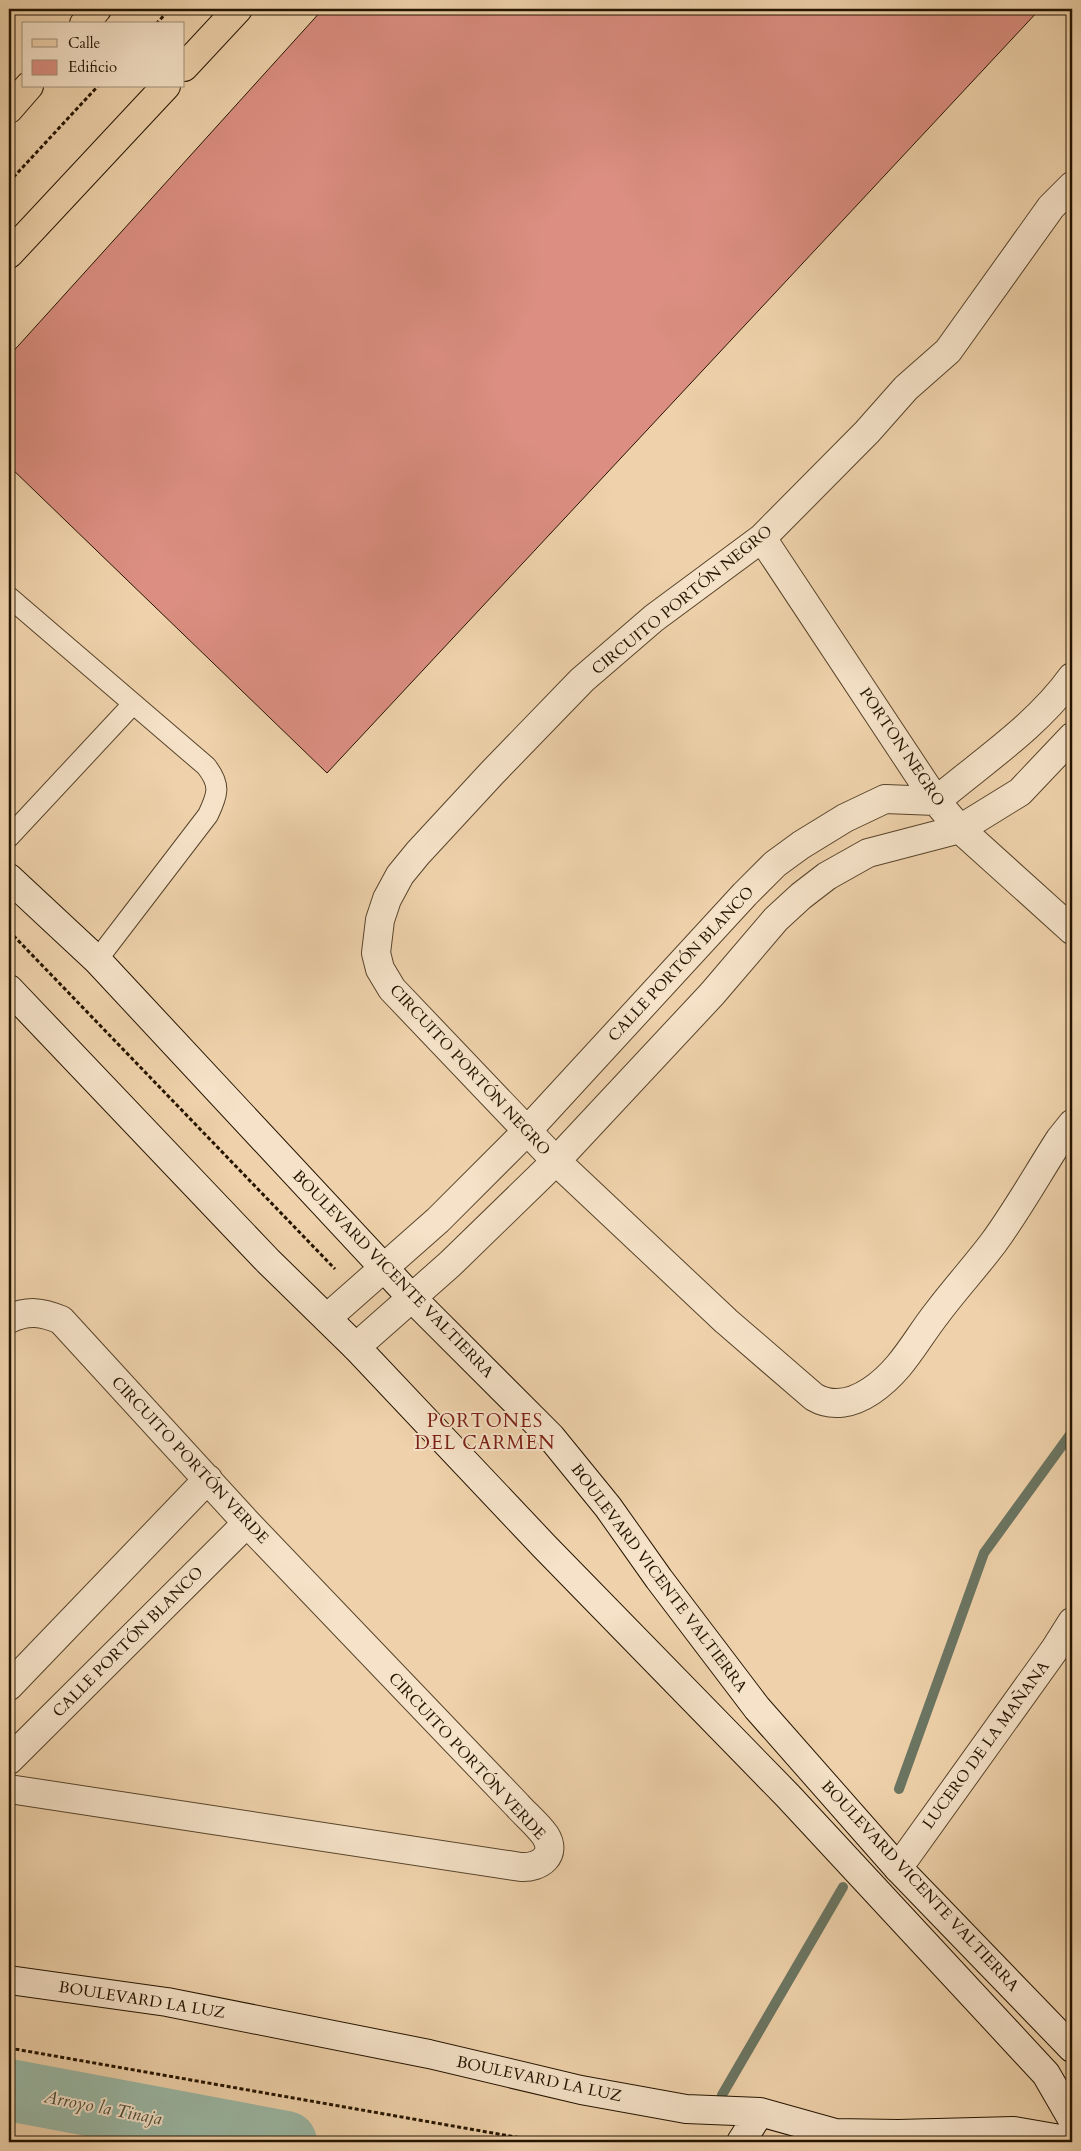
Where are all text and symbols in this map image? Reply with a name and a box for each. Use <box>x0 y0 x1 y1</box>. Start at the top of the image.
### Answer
legend <box>22 22 185 88</box>
text: Calle <box>68 33 101 53</box>
text: Edificio <box>68 57 117 77</box>
street label: CIRCUITO PORTÓN NEGRO <box>587 520 777 680</box>
street label: PORTON NEGRO <box>854 683 950 811</box>
street label: CALLE PORTÓN BLANCO <box>603 881 759 1047</box>
street label: CIRCUITO PORTÓN NEGRO <box>385 979 555 1161</box>
street label: BOULEVARD VICENTE VALTIERRA <box>287 1165 499 1383</box>
street label: CIRCUITO PORTÓN VERDE <box>106 1371 274 1549</box>
district label: PORTONES DEL CARMEN <box>415 1408 555 1456</box>
street label: BOULEVARD VICENTE VALTIERRA <box>566 1459 753 1697</box>
street label: CALLE PORTÓN BLANCO <box>48 1562 208 1722</box>
street label: LUCERO DE LA MAÑANA <box>917 1656 1055 1834</box>
street label: CIRCUITO PORTÓN VERDE <box>383 1667 551 1845</box>
street label: BOULEVARD VICENTE VALTIERRA <box>816 1776 1024 1997</box>
street label: BOULEVARD LA LUZ <box>57 1976 227 2024</box>
street label: BOULEVARD LA LUZ <box>454 2051 624 2107</box>
water label: Arroyo la Tinaja <box>41 2084 164 2132</box>

